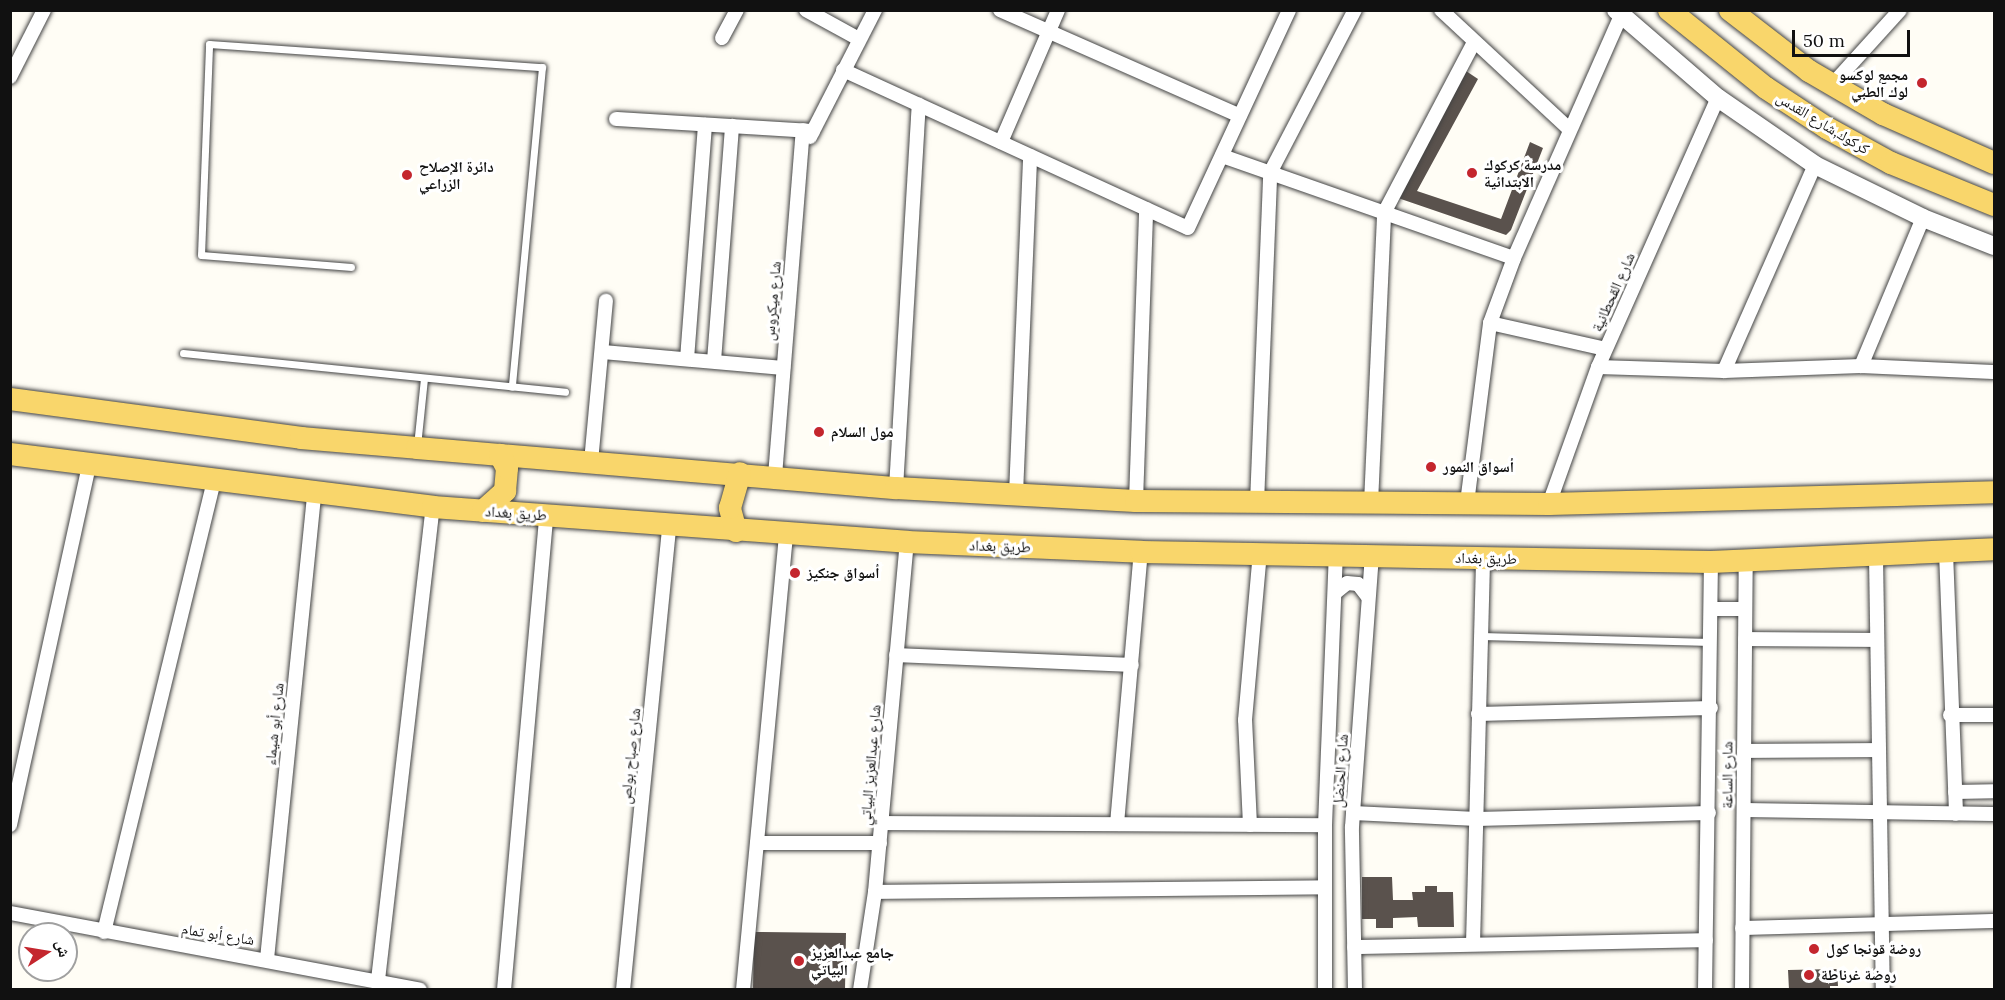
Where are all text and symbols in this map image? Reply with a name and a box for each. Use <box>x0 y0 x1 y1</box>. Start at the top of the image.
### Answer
scale bar <box>1795 18 1914 56</box>
text: 50 m <box>1803 29 1845 52</box>
place label: مجمع لوكسو لوك الطبي <box>1839 65 1908 100</box>
marker: مجمع لوكسو لوك الطبي <box>1913 74 1931 92</box>
street label: كركوك,شارع القدس <box>1773 88 1873 158</box>
place label: مدرسة كركوك الابتدائية <box>1484 155 1561 190</box>
place label: دائرة الإصلاح الزراعي <box>419 157 494 192</box>
marker: مدرسة كركوك الابتدائية <box>1465 166 1479 180</box>
marker: دائرة الإصلاح الزراعي <box>400 168 414 182</box>
street label: شارع القحطانية <box>1588 250 1638 334</box>
street label: شارع ميكروس <box>760 260 784 342</box>
place label: مول السلام <box>831 423 894 441</box>
marker: مول السلام <box>812 425 826 439</box>
place label: أسواق النمور <box>1443 458 1514 476</box>
marker: أسواق النمور <box>1424 460 1438 474</box>
street label: طريق بغداد <box>484 502 548 524</box>
street label: طريق بغداد <box>969 536 1031 556</box>
street label: طريق بغداد <box>1455 548 1517 568</box>
place label: أسواق جنكيز <box>807 564 880 582</box>
marker: أسواق جنكيز <box>788 566 802 580</box>
street label: شارع أبو شيماء <box>261 682 287 766</box>
street label: شارع عبدالعزيز البياتي <box>856 704 884 826</box>
street label: شارع صباح بولص <box>616 707 644 805</box>
street label: شارع الحنضل <box>1328 733 1352 809</box>
street label: شارع الساعة <box>1718 741 1736 809</box>
street label: شارع أبو تمام <box>180 919 256 949</box>
north arrow <box>18 922 78 982</box>
text: ش <box>52 938 75 959</box>
place label: روضة قونجا كول <box>1826 940 1921 958</box>
marker: روضة قونجا كول <box>1807 942 1821 956</box>
place label: جامع عبدالعزيز البياتي <box>811 943 894 978</box>
marker: جامع عبدالعزيز البياتي <box>792 954 806 968</box>
place label: روضة غرناطة <box>1821 966 1896 984</box>
marker: روضة غرناطة <box>1802 968 1816 982</box>

